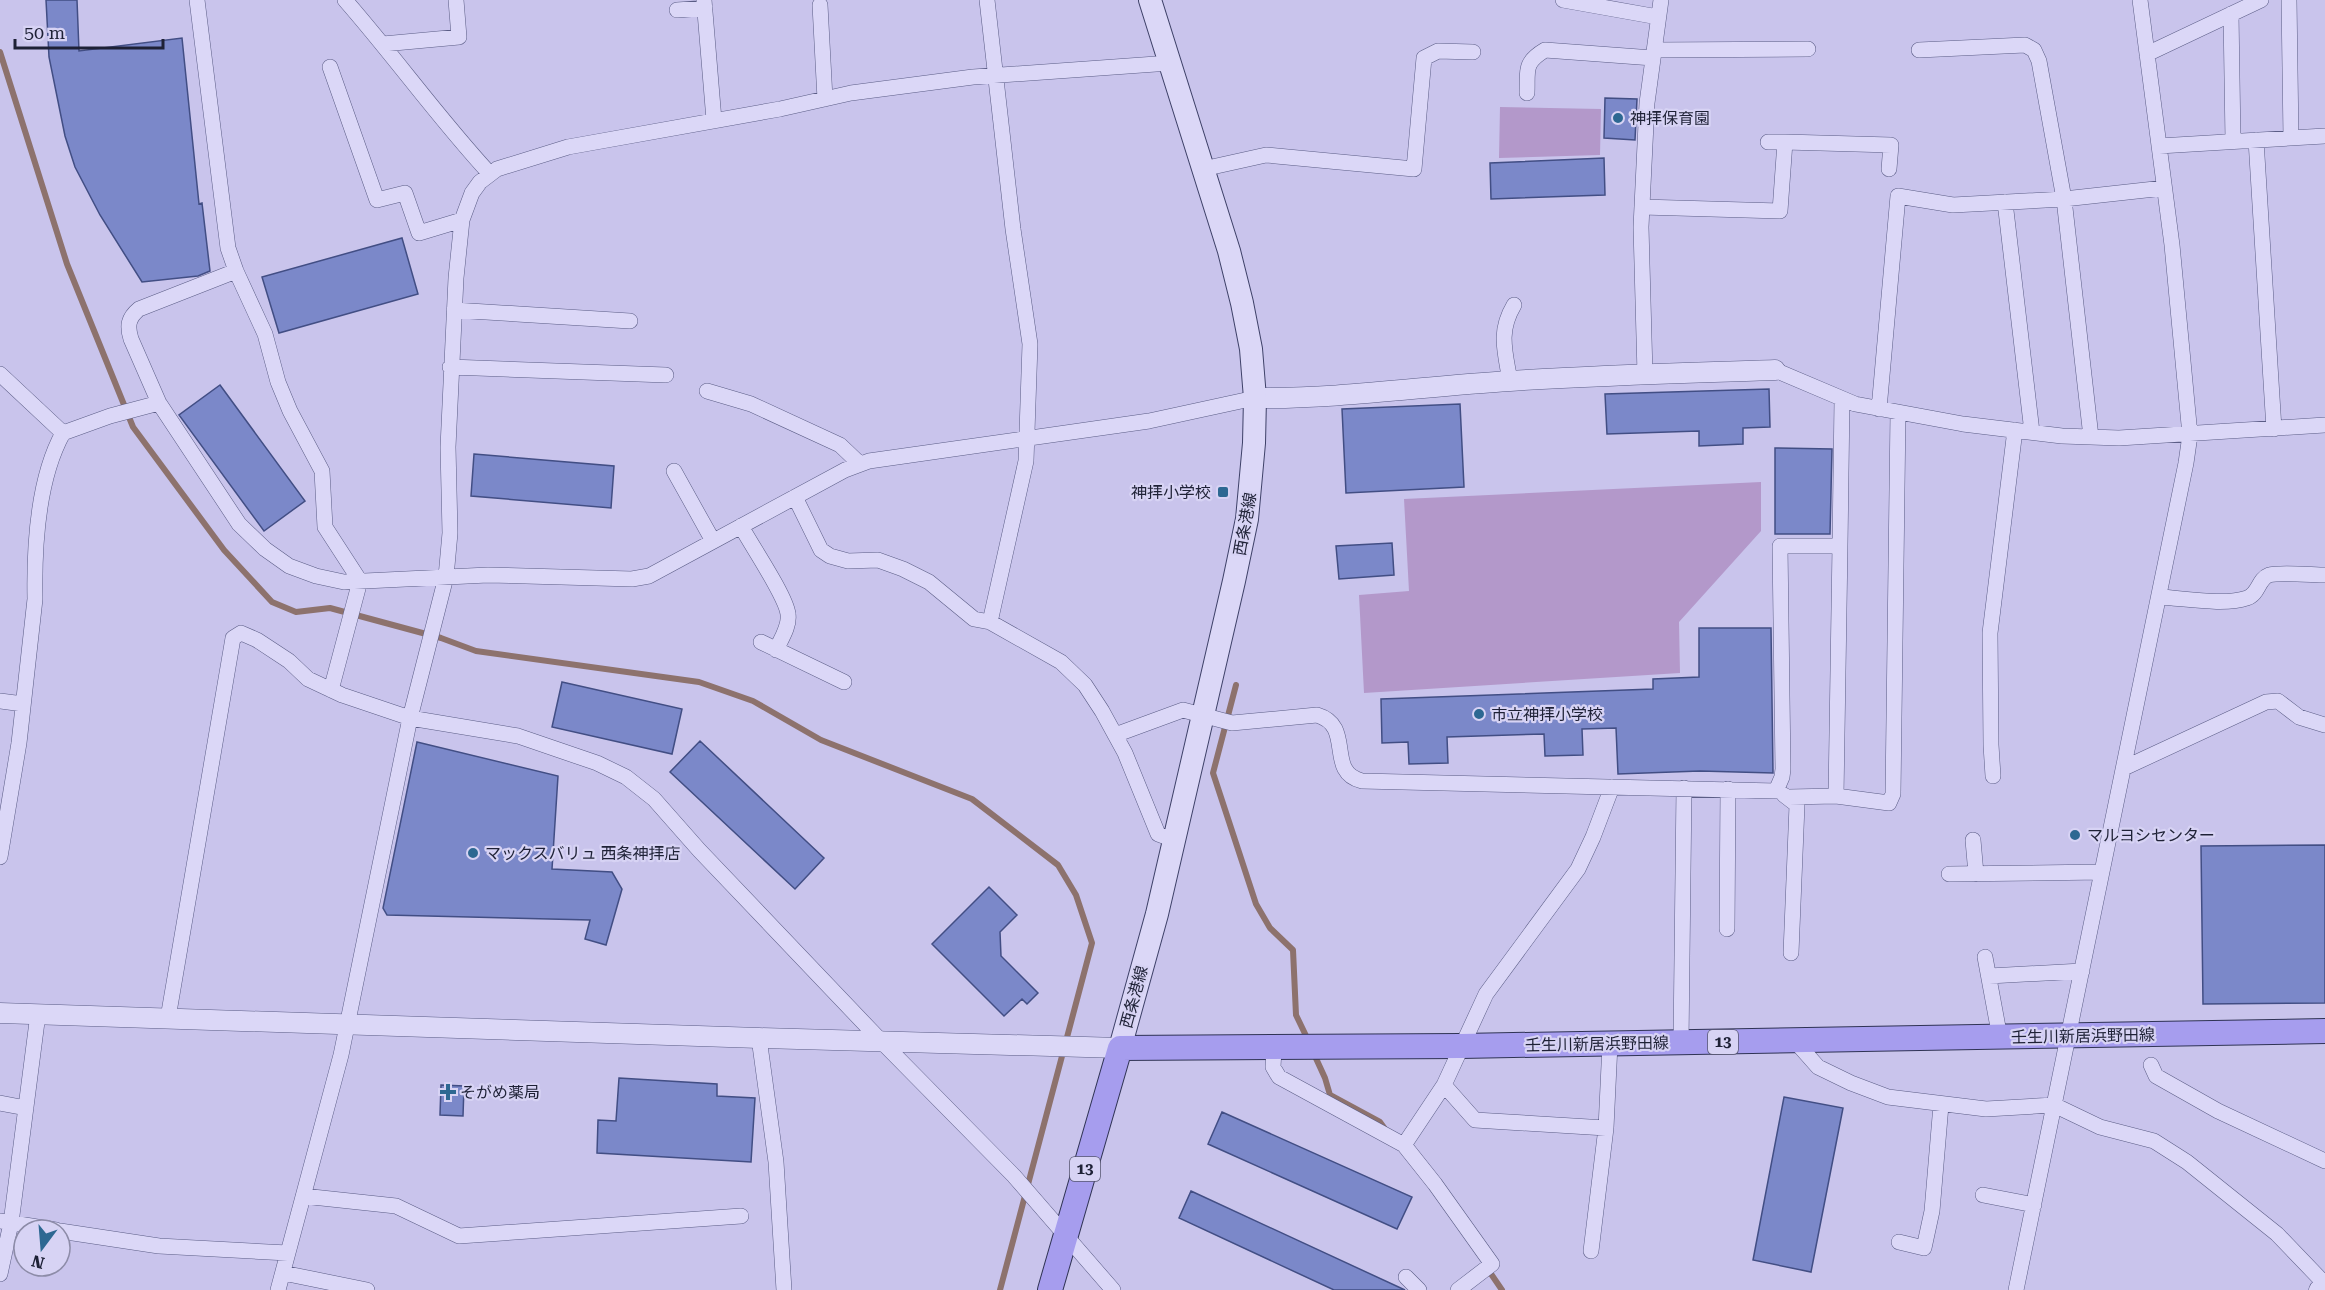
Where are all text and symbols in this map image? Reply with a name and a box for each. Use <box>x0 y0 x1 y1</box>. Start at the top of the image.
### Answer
scale bar <box>15 12 164 50</box>
text: 50 m <box>24 22 65 43</box>
place label: 神拝保育園 <box>1630 109 1710 128</box>
marker: 神拝保育園 <box>1611 111 1625 125</box>
place label: 神拝小学校 <box>1131 483 1211 502</box>
marker: 神拝小学校 <box>1216 485 1230 499</box>
street label: 西条港線 <box>1230 491 1260 557</box>
place label: 市立神拝小学校 <box>1491 705 1603 724</box>
marker: 市立神拝小学校 <box>1472 707 1486 721</box>
place label: マルヨシセンター <box>2087 826 2215 845</box>
marker: マルヨシセンター <box>2068 828 2082 842</box>
place label: マックスバリュ 西条神拝店 <box>485 844 681 863</box>
marker: マックスバリュ 西条神拝店 <box>466 846 480 860</box>
street label: 西条港線 <box>1117 964 1151 1030</box>
street label: 壬生川新居浜野田線 <box>2011 1025 2155 1047</box>
road number: 13 <box>1708 1030 1738 1054</box>
street label: 壬生川新居浜野田線 <box>1525 1033 1669 1055</box>
place label: そがめ薬局 <box>460 1083 540 1102</box>
marker: そがめ薬局 <box>441 1085 455 1099</box>
road number: 13 <box>1070 1157 1100 1181</box>
north arrow <box>12 1218 72 1278</box>
text: N <box>29 1251 47 1273</box>

